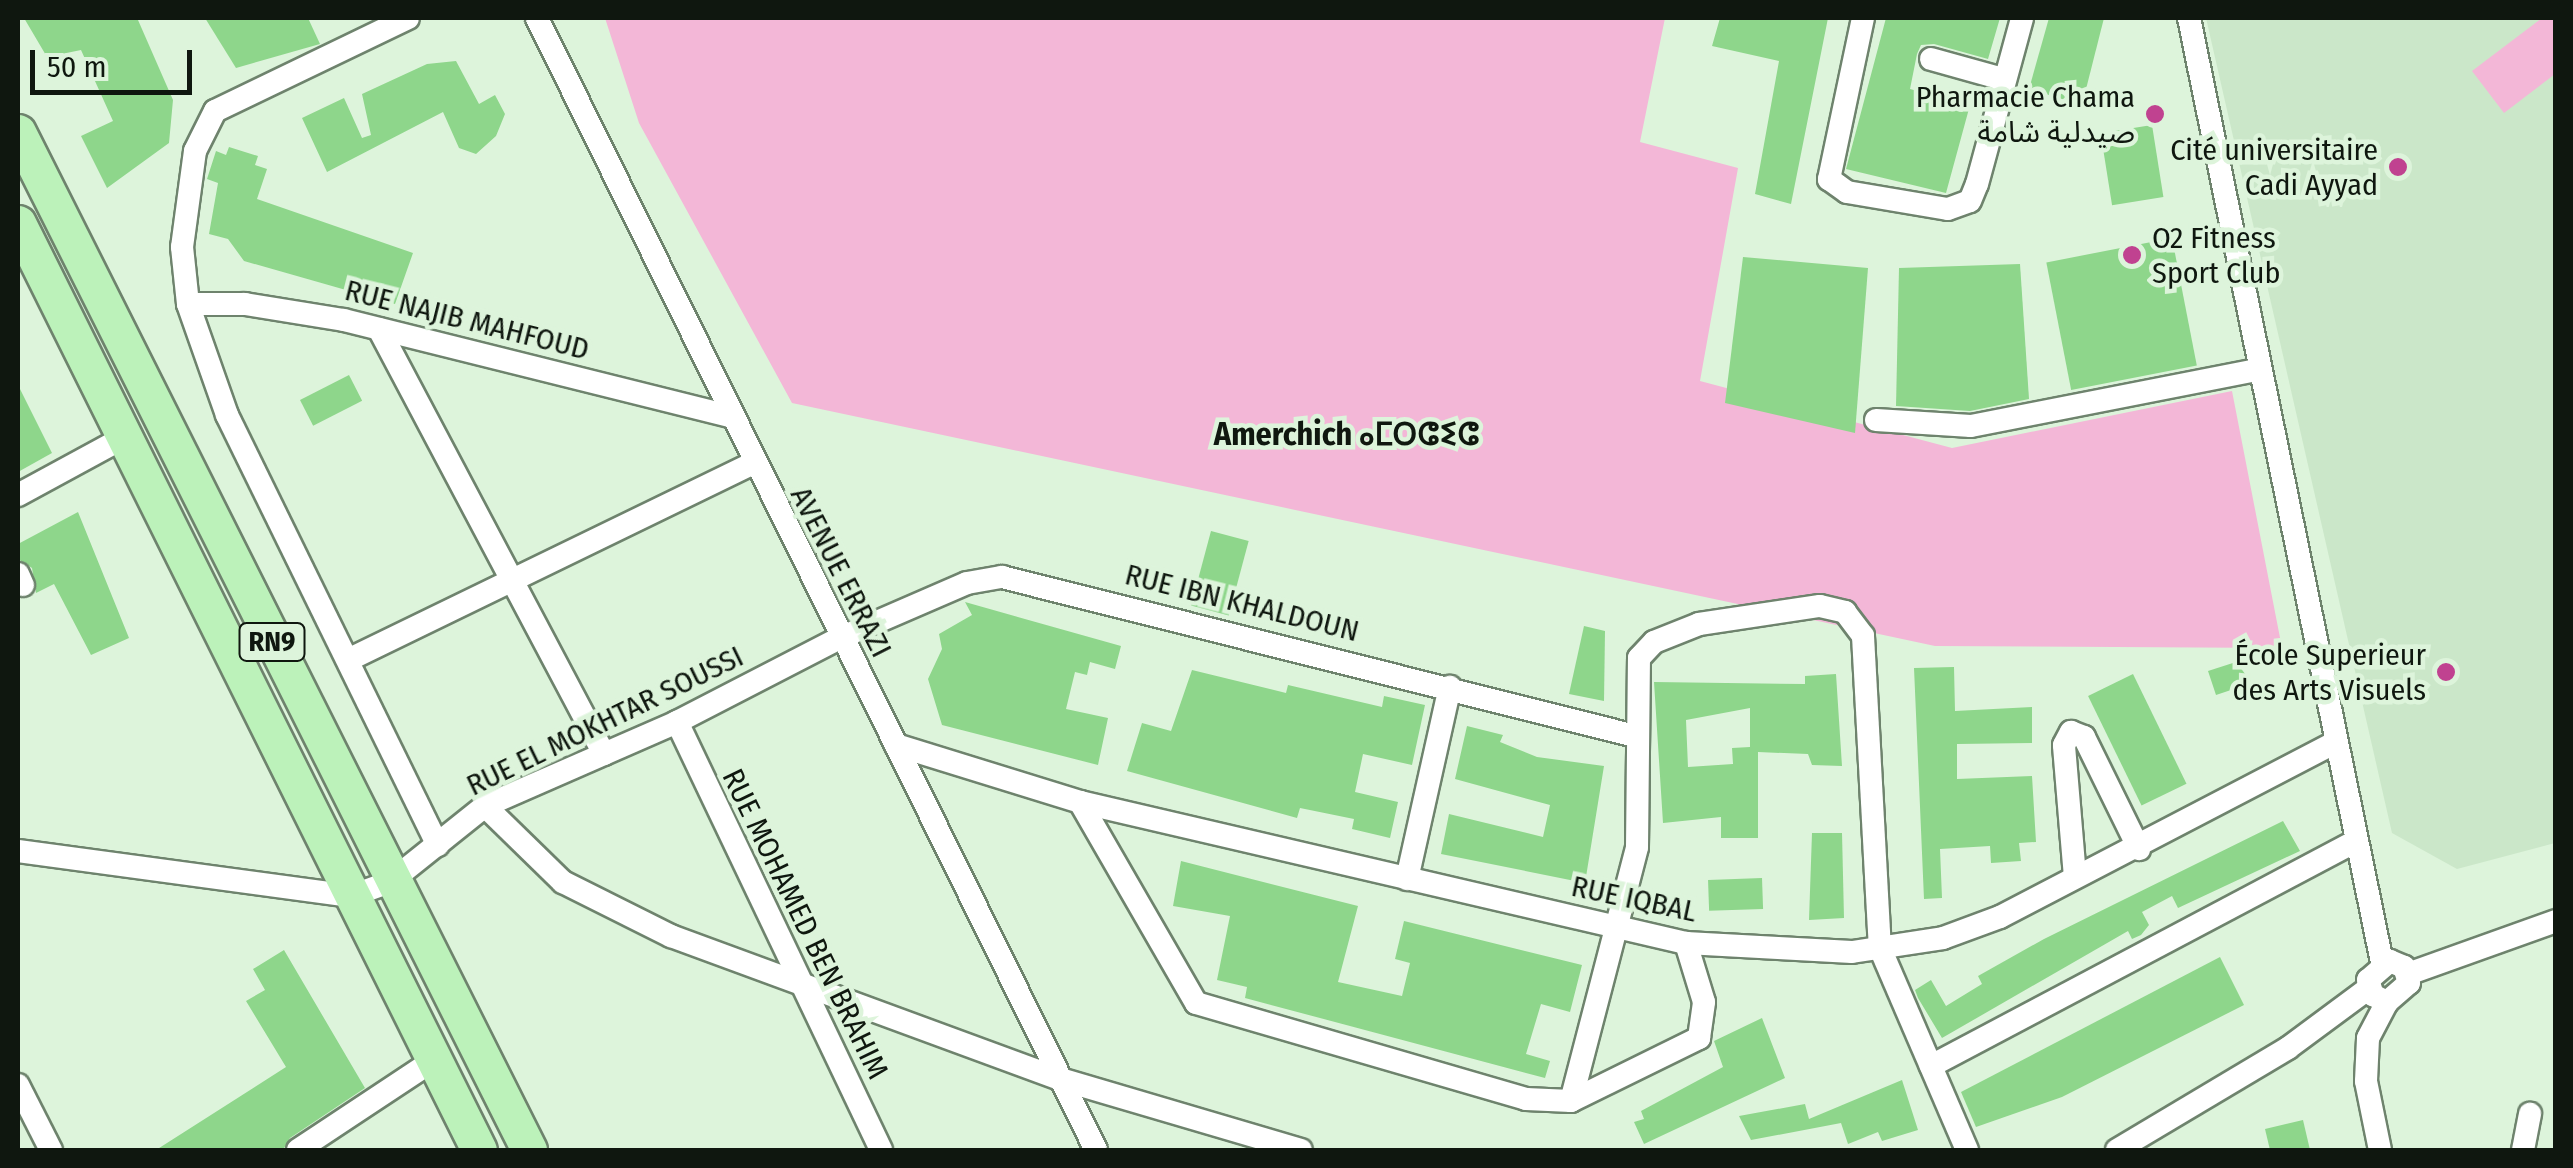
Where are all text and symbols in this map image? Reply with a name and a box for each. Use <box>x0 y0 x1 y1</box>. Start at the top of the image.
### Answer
scale bar <box>35 30 198 92</box>
text: 50 m <box>47 49 107 85</box>
place label: Pharmacie Chama صيدلية شامة <box>1916 79 2135 150</box>
marker: Pharmacie Chama صيدلية شامة <box>2144 103 2166 125</box>
place label: Cité universitaire Cadi Ayyad <box>2170 132 2378 202</box>
marker: Cité universitaire Cadi Ayyad <box>2387 156 2409 178</box>
place label: O2 Fitness Sport Club <box>2152 220 2280 290</box>
marker: O2 Fitness Sport Club <box>2121 244 2143 266</box>
street label: RUE NAJIB MAHFOUD <box>341 272 593 368</box>
district label: Amerchich ⴰⵎⵔⵛⵉⵛ <box>1214 415 1480 453</box>
street label: AVENUE ERRAZI <box>783 481 899 663</box>
street label: RUE IBN KHALDOUN <box>1121 557 1363 649</box>
road number: RN9 <box>237 619 307 665</box>
place label: École Superieur des Arts Visuels <box>2232 637 2426 708</box>
street label: RUE EL MOKHTAR SOUSSI <box>461 638 749 804</box>
marker: École Superieur des Arts Visuels <box>2435 661 2457 683</box>
street label: RUE MOHAMED BEN BRAHIM <box>714 763 896 1085</box>
street label: RUE IQBAL <box>1568 868 1700 930</box>

